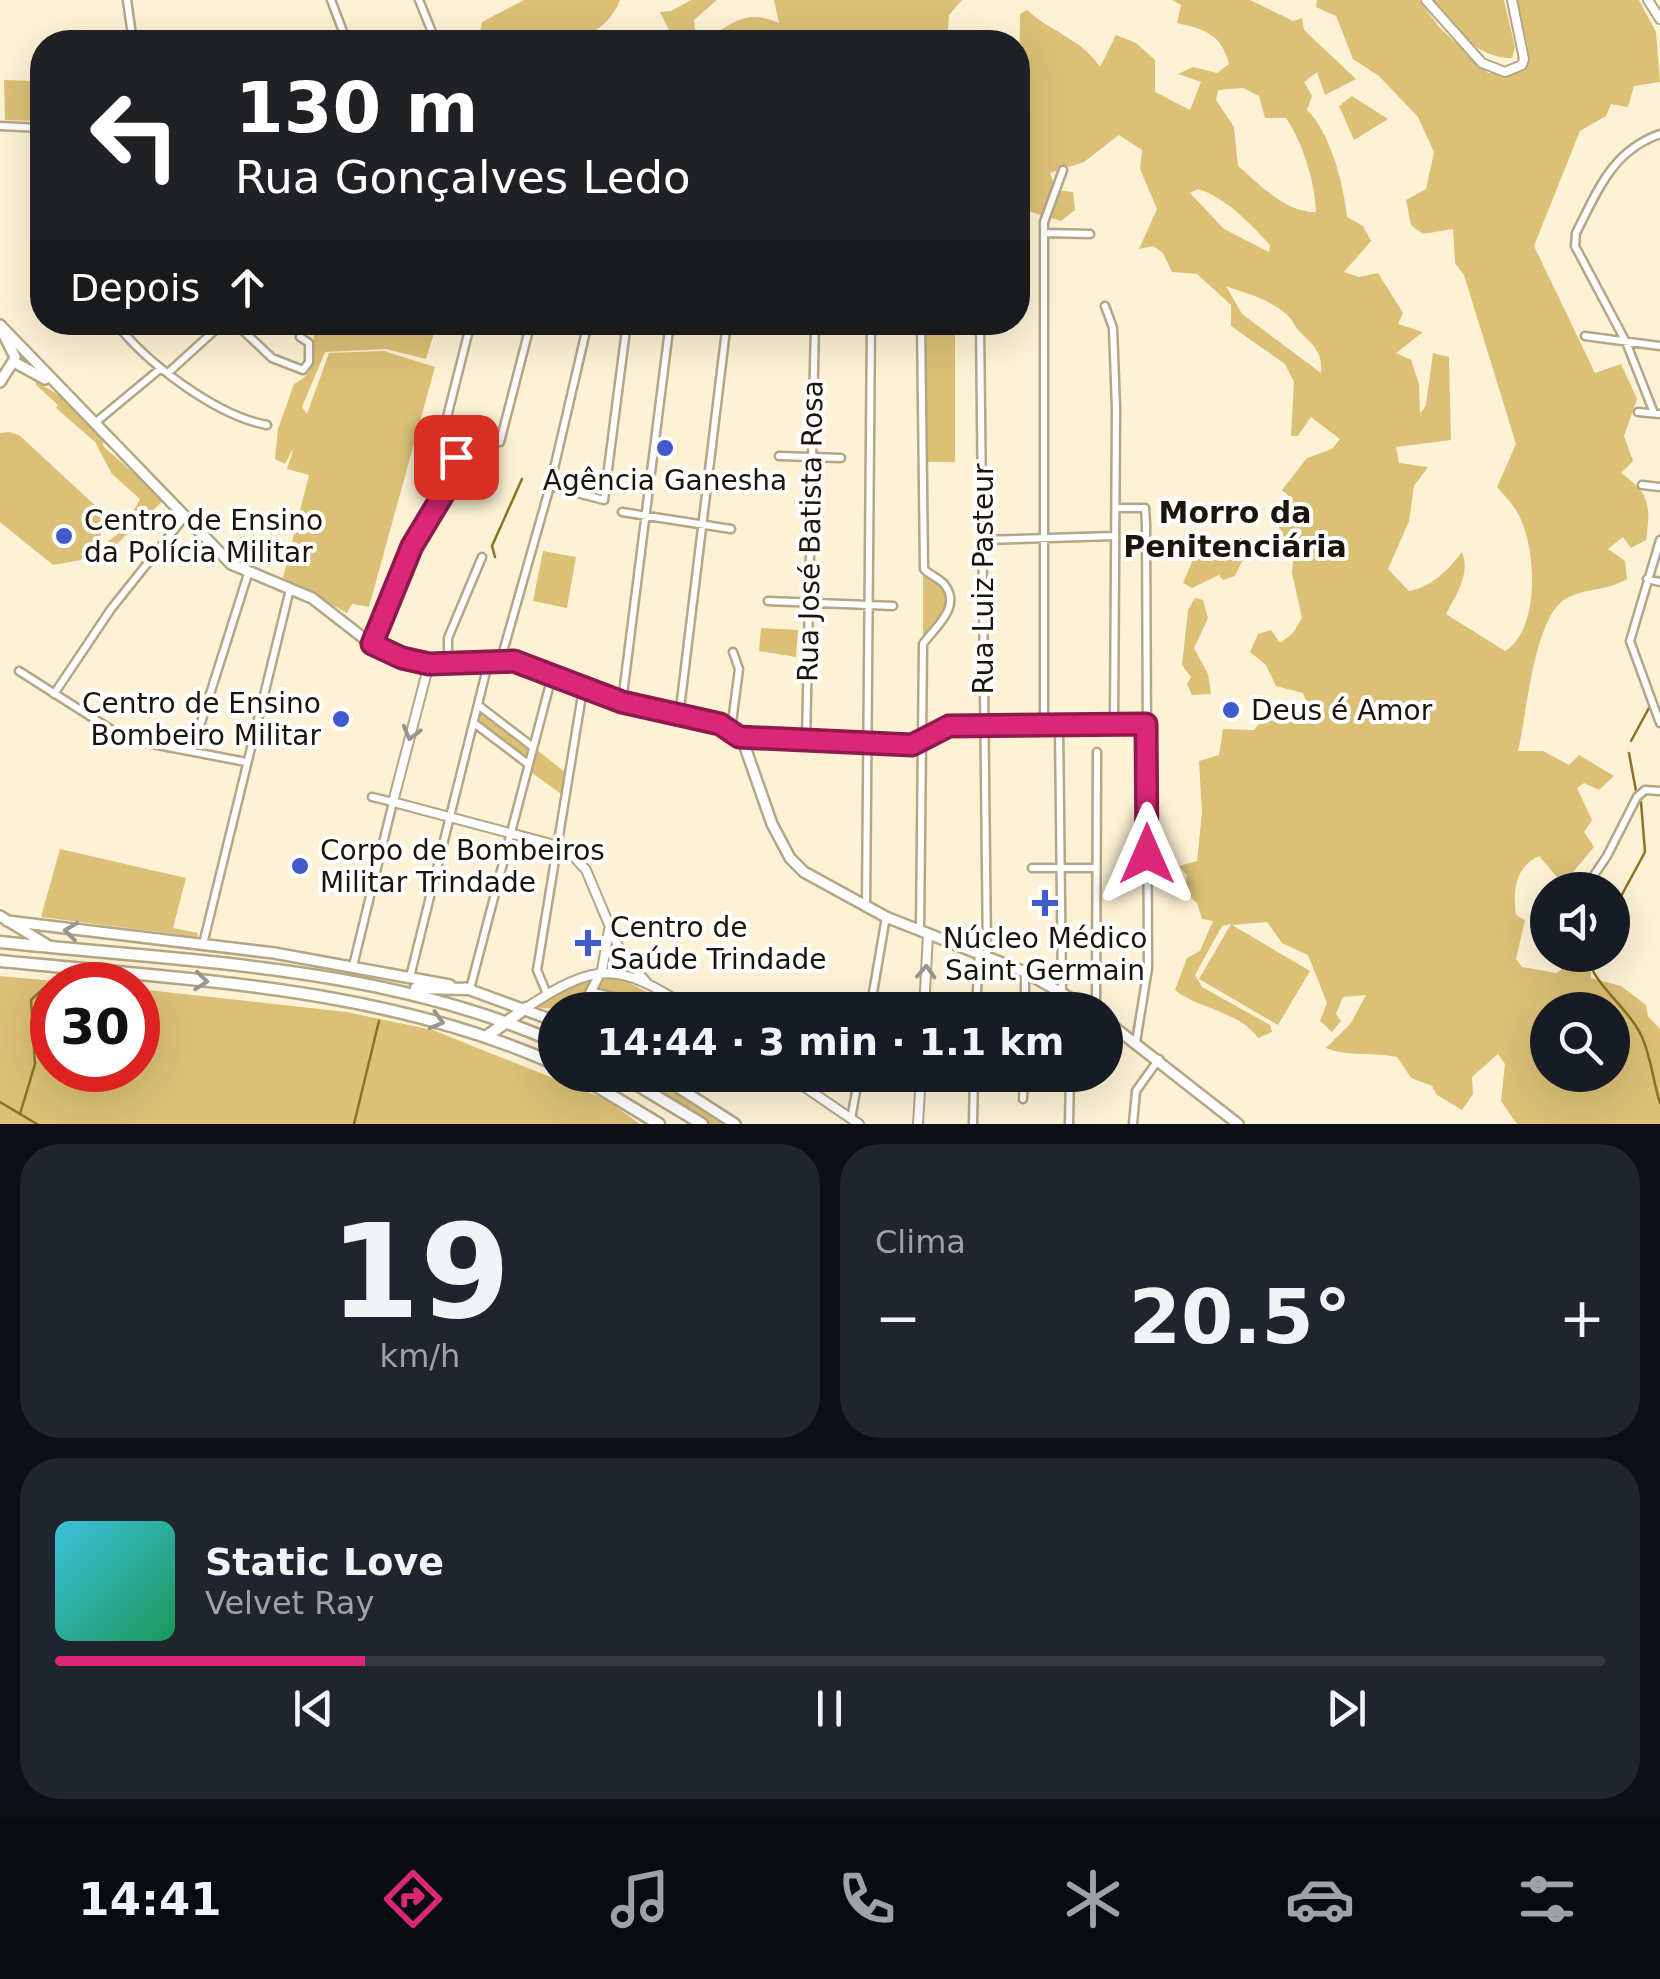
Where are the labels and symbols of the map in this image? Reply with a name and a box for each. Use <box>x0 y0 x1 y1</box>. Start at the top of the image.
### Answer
street label: Rua José Batista Rosa <box>791 380 830 682</box>
pin <box>414 415 499 500</box>
marker: Agência Ganesha <box>654 437 676 459</box>
street label: Rua Luiz Pasteur <box>967 463 1000 695</box>
place label: Agência Ganesha <box>543 464 787 497</box>
district label: Morro da Penitenciária <box>1123 495 1347 564</box>
place label: Centro de Ensino da Polícia Militar <box>84 504 323 569</box>
marker: Centro de Ensino da Polícia Militar <box>53 525 75 547</box>
place label: Centro de Ensino Bombeiro Militar <box>82 687 321 752</box>
place label: Deus é Amor <box>1251 694 1433 727</box>
marker: Deus é Amor <box>1220 699 1242 721</box>
marker: Centro de Ensino Bombeiro Militar <box>330 708 352 730</box>
one-way arrow <box>401 724 422 741</box>
position arrow <box>1095 802 1199 906</box>
place label: Corpo de Bombeiros Militar Trindade <box>320 834 605 899</box>
marker: Corpo de Bombeiros Militar Trindade <box>289 855 311 877</box>
marker: Núcleo Médico Saint Germain <box>1032 890 1058 916</box>
place label: Centro de Saúde Trindade <box>610 911 827 976</box>
one-way arrow <box>63 921 79 942</box>
place label: Núcleo Médico Saint Germain <box>943 922 1147 987</box>
marker: Centro de Saúde Trindade <box>575 930 601 956</box>
speed limit sign: 30 <box>30 962 160 1092</box>
one-way arrow <box>915 964 936 980</box>
one-way arrow <box>194 970 210 991</box>
one-way arrow <box>428 1009 445 1030</box>

